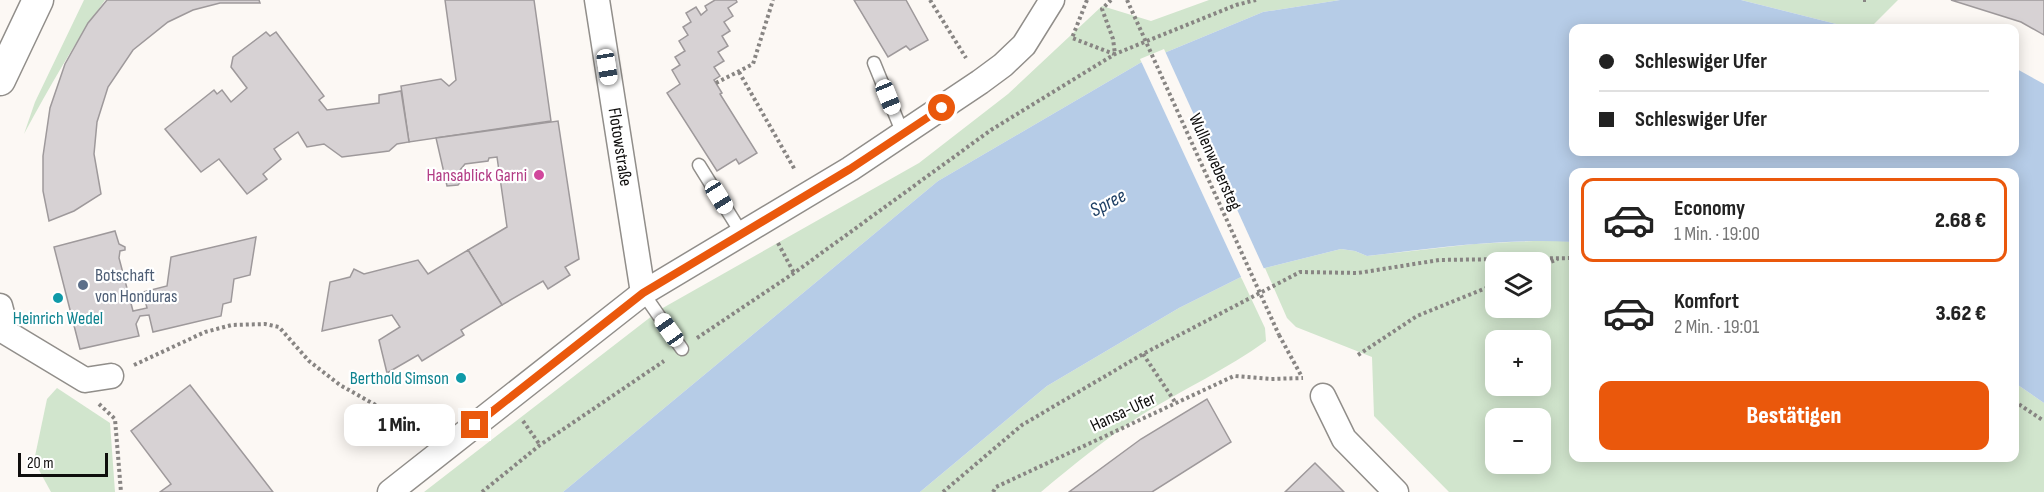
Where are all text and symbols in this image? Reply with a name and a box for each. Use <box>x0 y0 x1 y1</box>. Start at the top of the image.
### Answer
car <box>595 48 619 86</box>
text: Schleswiger Ufer <box>1635 48 1767 75</box>
car <box>873 77 903 117</box>
route start <box>928 94 955 121</box>
street label: Flotowstraße <box>603 106 637 188</box>
text: Schleswiger Ufer <box>1635 106 1767 133</box>
street label: Wullenwebersteg <box>1184 110 1246 214</box>
place label: Hansablick Garni <box>426 165 527 186</box>
marker: Hansablick Garni <box>532 168 546 182</box>
car <box>702 177 736 217</box>
water label: Spree <box>1086 184 1130 222</box>
icon: car <box>1602 193 1656 247</box>
text: Economy <box>1674 195 1745 222</box>
text: 2.68 € <box>1935 207 1986 234</box>
text: 1 Min. · 19:00 <box>1674 222 1760 246</box>
map controls <box>1485 252 1551 474</box>
button: layers <box>1485 252 1551 318</box>
place label: Botschaft von Honduras <box>95 265 177 307</box>
marker: Botschaft von Honduras <box>76 278 90 292</box>
icon: car <box>1602 286 1656 340</box>
text: Komfort <box>1674 288 1739 315</box>
marker: Heinrich Wedel <box>51 291 65 305</box>
text: 3.62 € <box>1935 300 1986 327</box>
place label: Heinrich Wedel <box>13 308 103 329</box>
car <box>651 310 687 350</box>
text: 2 Min. · 19:01 <box>1674 315 1759 339</box>
button: + <box>1485 330 1551 396</box>
place label: Berthold Simson <box>350 368 449 389</box>
marker: Berthold Simson <box>454 371 468 385</box>
button: Bestätigen <box>1599 381 1989 450</box>
street label: Hansa-Ufer <box>1087 388 1159 436</box>
callout: 1 Min. <box>343 404 454 446</box>
button: − <box>1485 408 1551 474</box>
route end <box>461 411 488 438</box>
text: 1 Min. <box>378 413 421 437</box>
scale bar <box>18 450 108 478</box>
text: 20 m <box>27 454 54 473</box>

